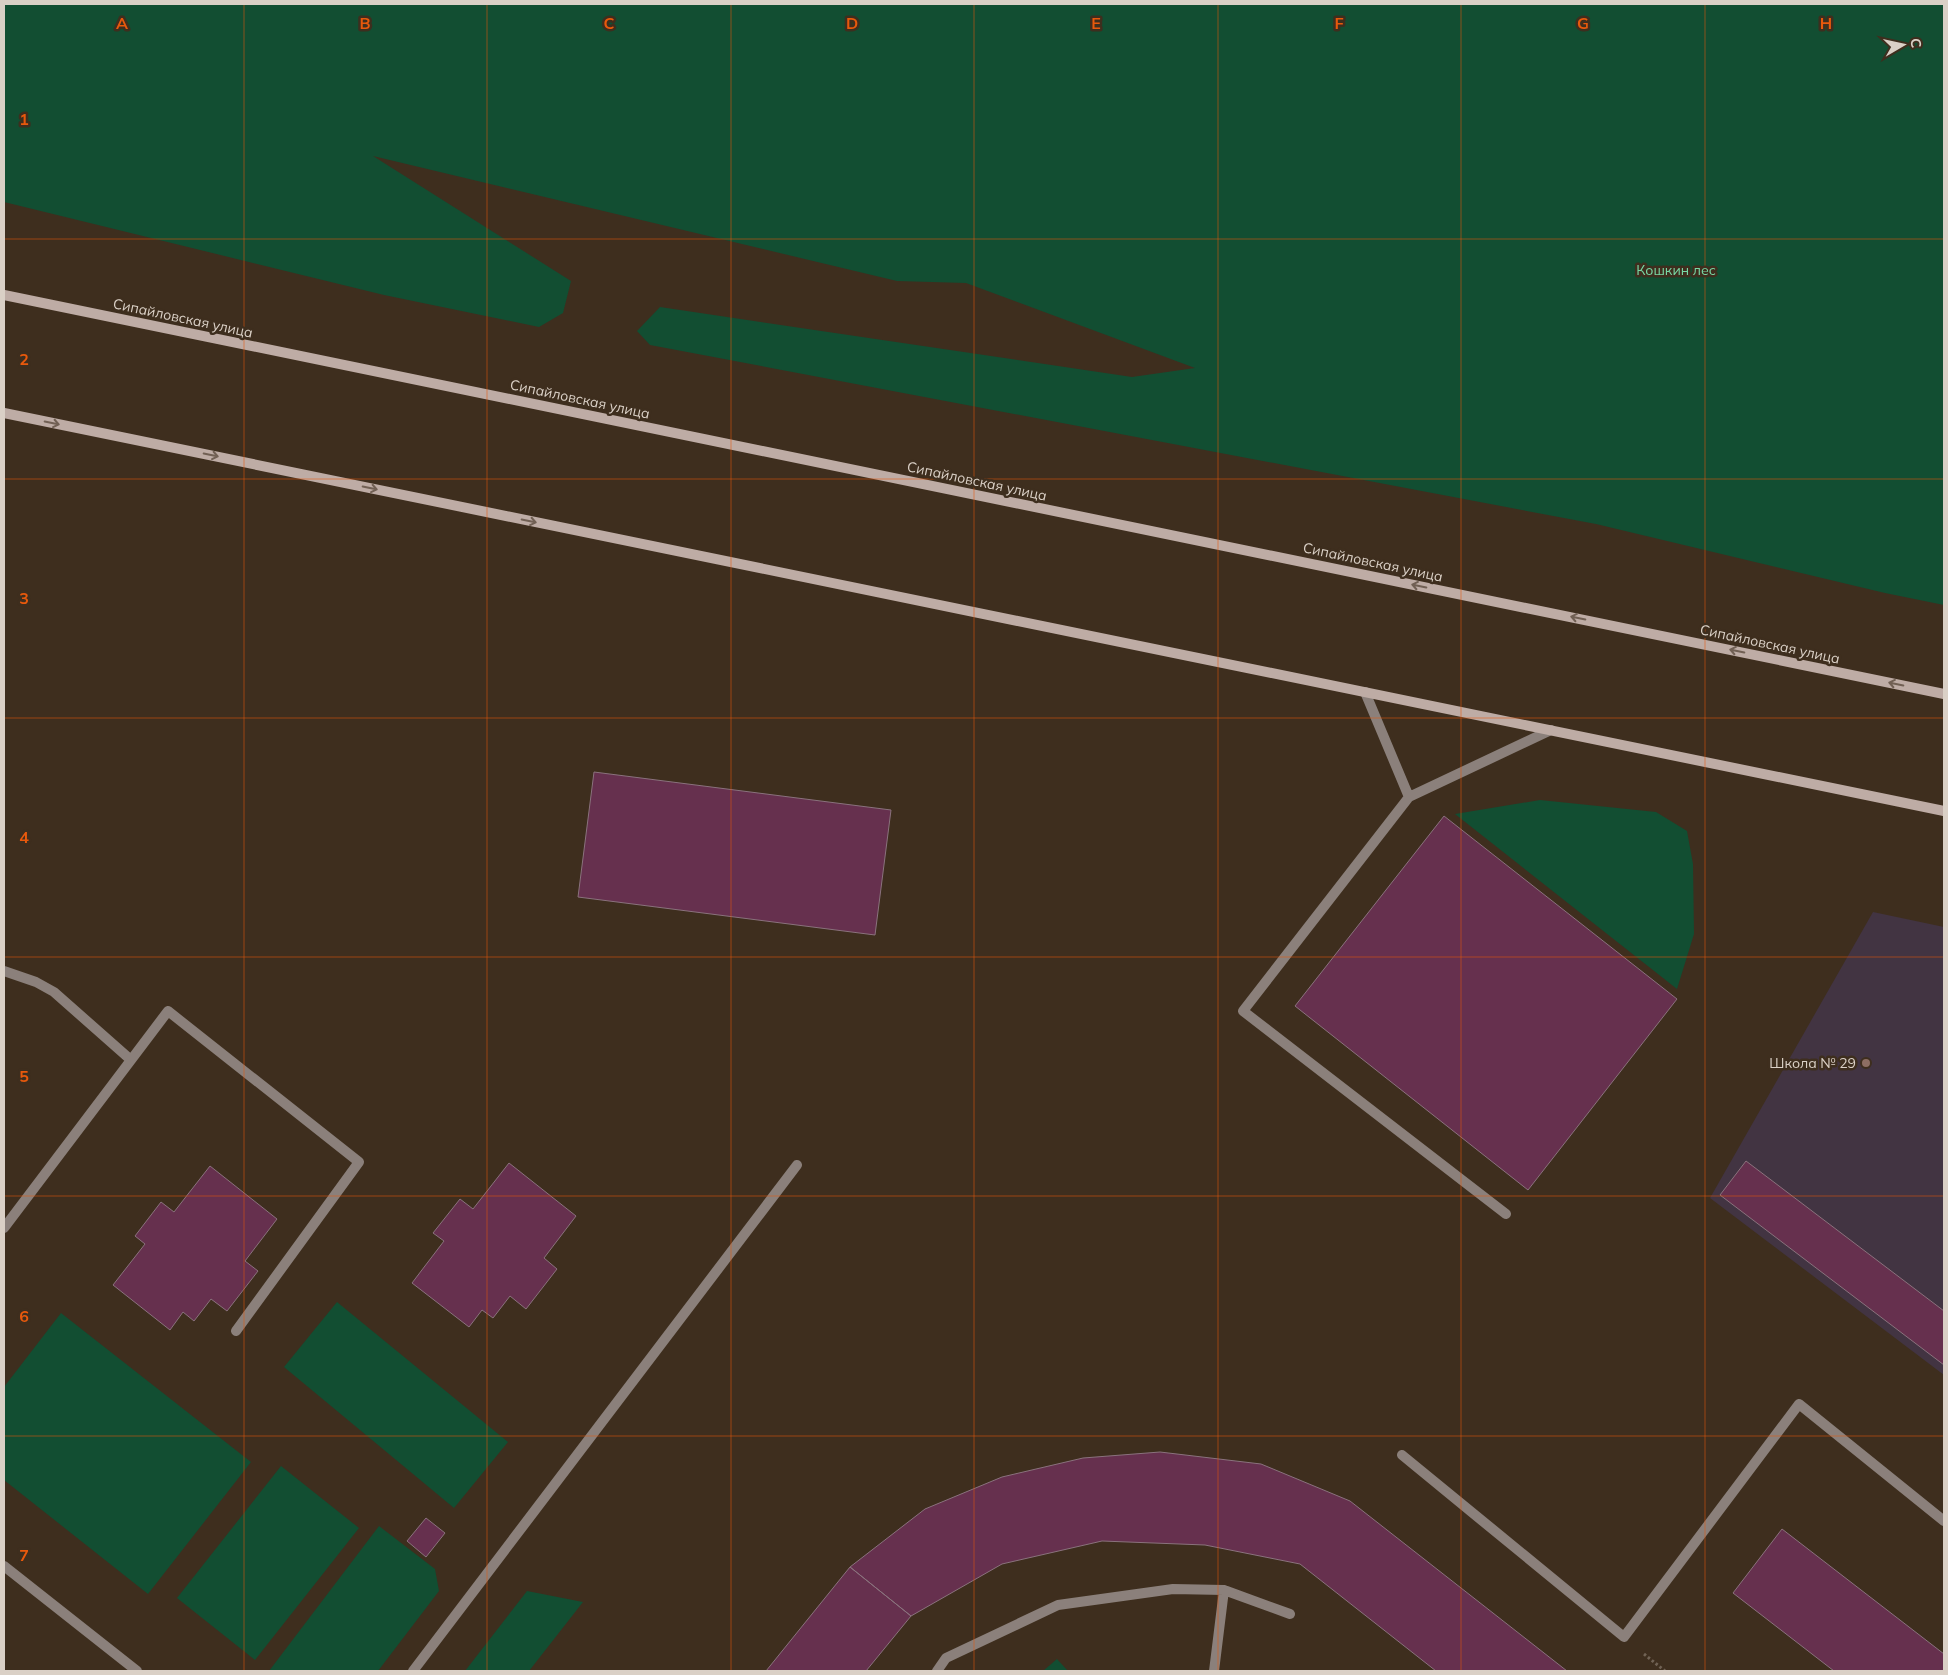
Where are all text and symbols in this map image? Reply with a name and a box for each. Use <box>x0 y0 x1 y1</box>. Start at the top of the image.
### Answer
text: A <box>116 13 128 33</box>
text: B <box>359 13 371 33</box>
text: C <box>604 13 615 33</box>
text: D <box>846 13 858 33</box>
text: E <box>1091 13 1101 33</box>
text: F <box>1334 13 1344 33</box>
text: G <box>1577 13 1589 33</box>
text: H <box>1820 13 1832 33</box>
north arrow <box>1878 20 1928 70</box>
text: С <box>1906 37 1925 49</box>
text: 1 <box>19 109 29 129</box>
park label: Кошкин лес <box>1636 261 1716 279</box>
street label: Сипайловская улица <box>111 294 255 342</box>
text: 2 <box>19 349 29 369</box>
street label: Сипайловская улица <box>508 375 652 423</box>
one-way arrow <box>43 418 59 428</box>
one-way arrow <box>202 451 218 461</box>
street label: Сипайловская улица <box>905 457 1049 505</box>
one-way arrow <box>361 484 377 493</box>
one-way arrow <box>521 516 537 526</box>
street label: Сипайловская улица <box>1301 538 1445 586</box>
one-way arrow <box>1411 580 1427 590</box>
text: 3 <box>19 588 29 608</box>
one-way arrow <box>1571 613 1587 623</box>
street label: Сипайловская улица <box>1698 620 1842 668</box>
one-way arrow <box>1730 646 1746 655</box>
one-way arrow <box>1889 679 1905 688</box>
text: 4 <box>19 827 29 847</box>
place label: Школа № 29 <box>1769 1054 1856 1072</box>
marker: Школа № 29 <box>1860 1057 1872 1069</box>
text: 5 <box>19 1066 29 1086</box>
text: 6 <box>19 1306 29 1326</box>
text: 7 <box>19 1545 29 1565</box>

